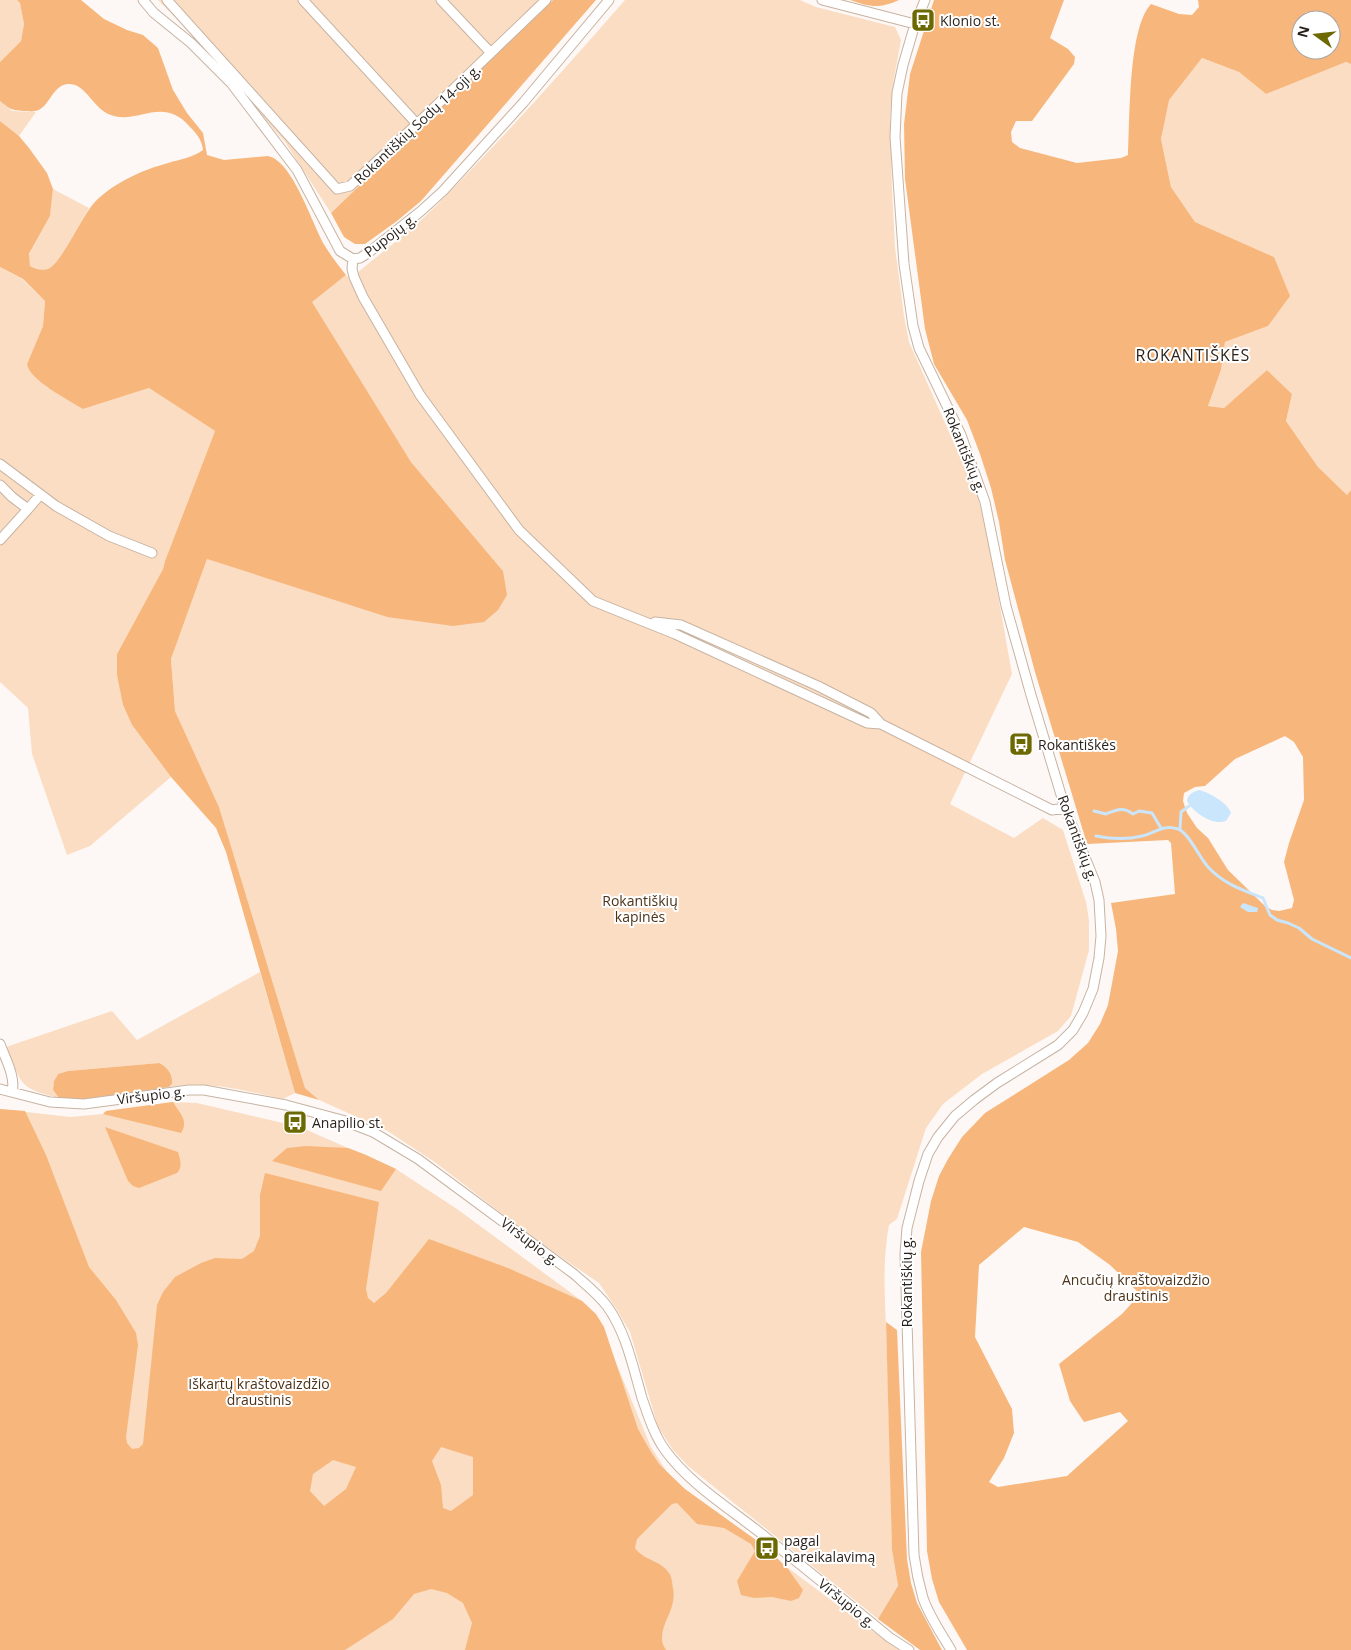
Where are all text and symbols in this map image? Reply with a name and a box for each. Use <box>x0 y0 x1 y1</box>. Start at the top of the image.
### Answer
bus stop icon: Klonio st. <box>910 7 936 33</box>
north arrow <box>1291 10 1341 60</box>
place label: Klonio st. <box>940 11 1000 30</box>
text: N <box>1292 24 1314 39</box>
street label: Rokantiškių Sodų 14-oji g. <box>349 60 485 188</box>
street label: Pupojų g. <box>360 209 420 261</box>
district label: ROKANTIŠKĖS <box>1136 344 1250 366</box>
street label: Rokantiškių g. <box>939 405 991 495</box>
bus stop icon: Rokantiškės <box>1008 731 1034 757</box>
place label: Rokantiškės <box>1038 735 1116 754</box>
street label: Rokantiškių g. <box>1054 792 1102 884</box>
park label: Rokantiškių kapinės <box>602 891 678 926</box>
street label: Viršupio g. <box>116 1081 186 1109</box>
bus stop icon: Anapilio st. <box>282 1109 308 1135</box>
place label: Anapilio st. <box>312 1113 384 1132</box>
street label: Viršupio g. <box>497 1213 563 1269</box>
street label: Rokantiškių g. <box>897 1237 916 1327</box>
park label: Ancučių kraštovaizdžio draustinis <box>1062 1270 1210 1305</box>
park label: Iškartų kraštovaizdžio draustinis <box>188 1374 330 1409</box>
place label: pagal pareikalavimą <box>784 1531 875 1566</box>
bus stop icon: pagal pareikalavimą <box>754 1535 780 1561</box>
street label: Viršupio g. <box>814 1574 880 1632</box>

